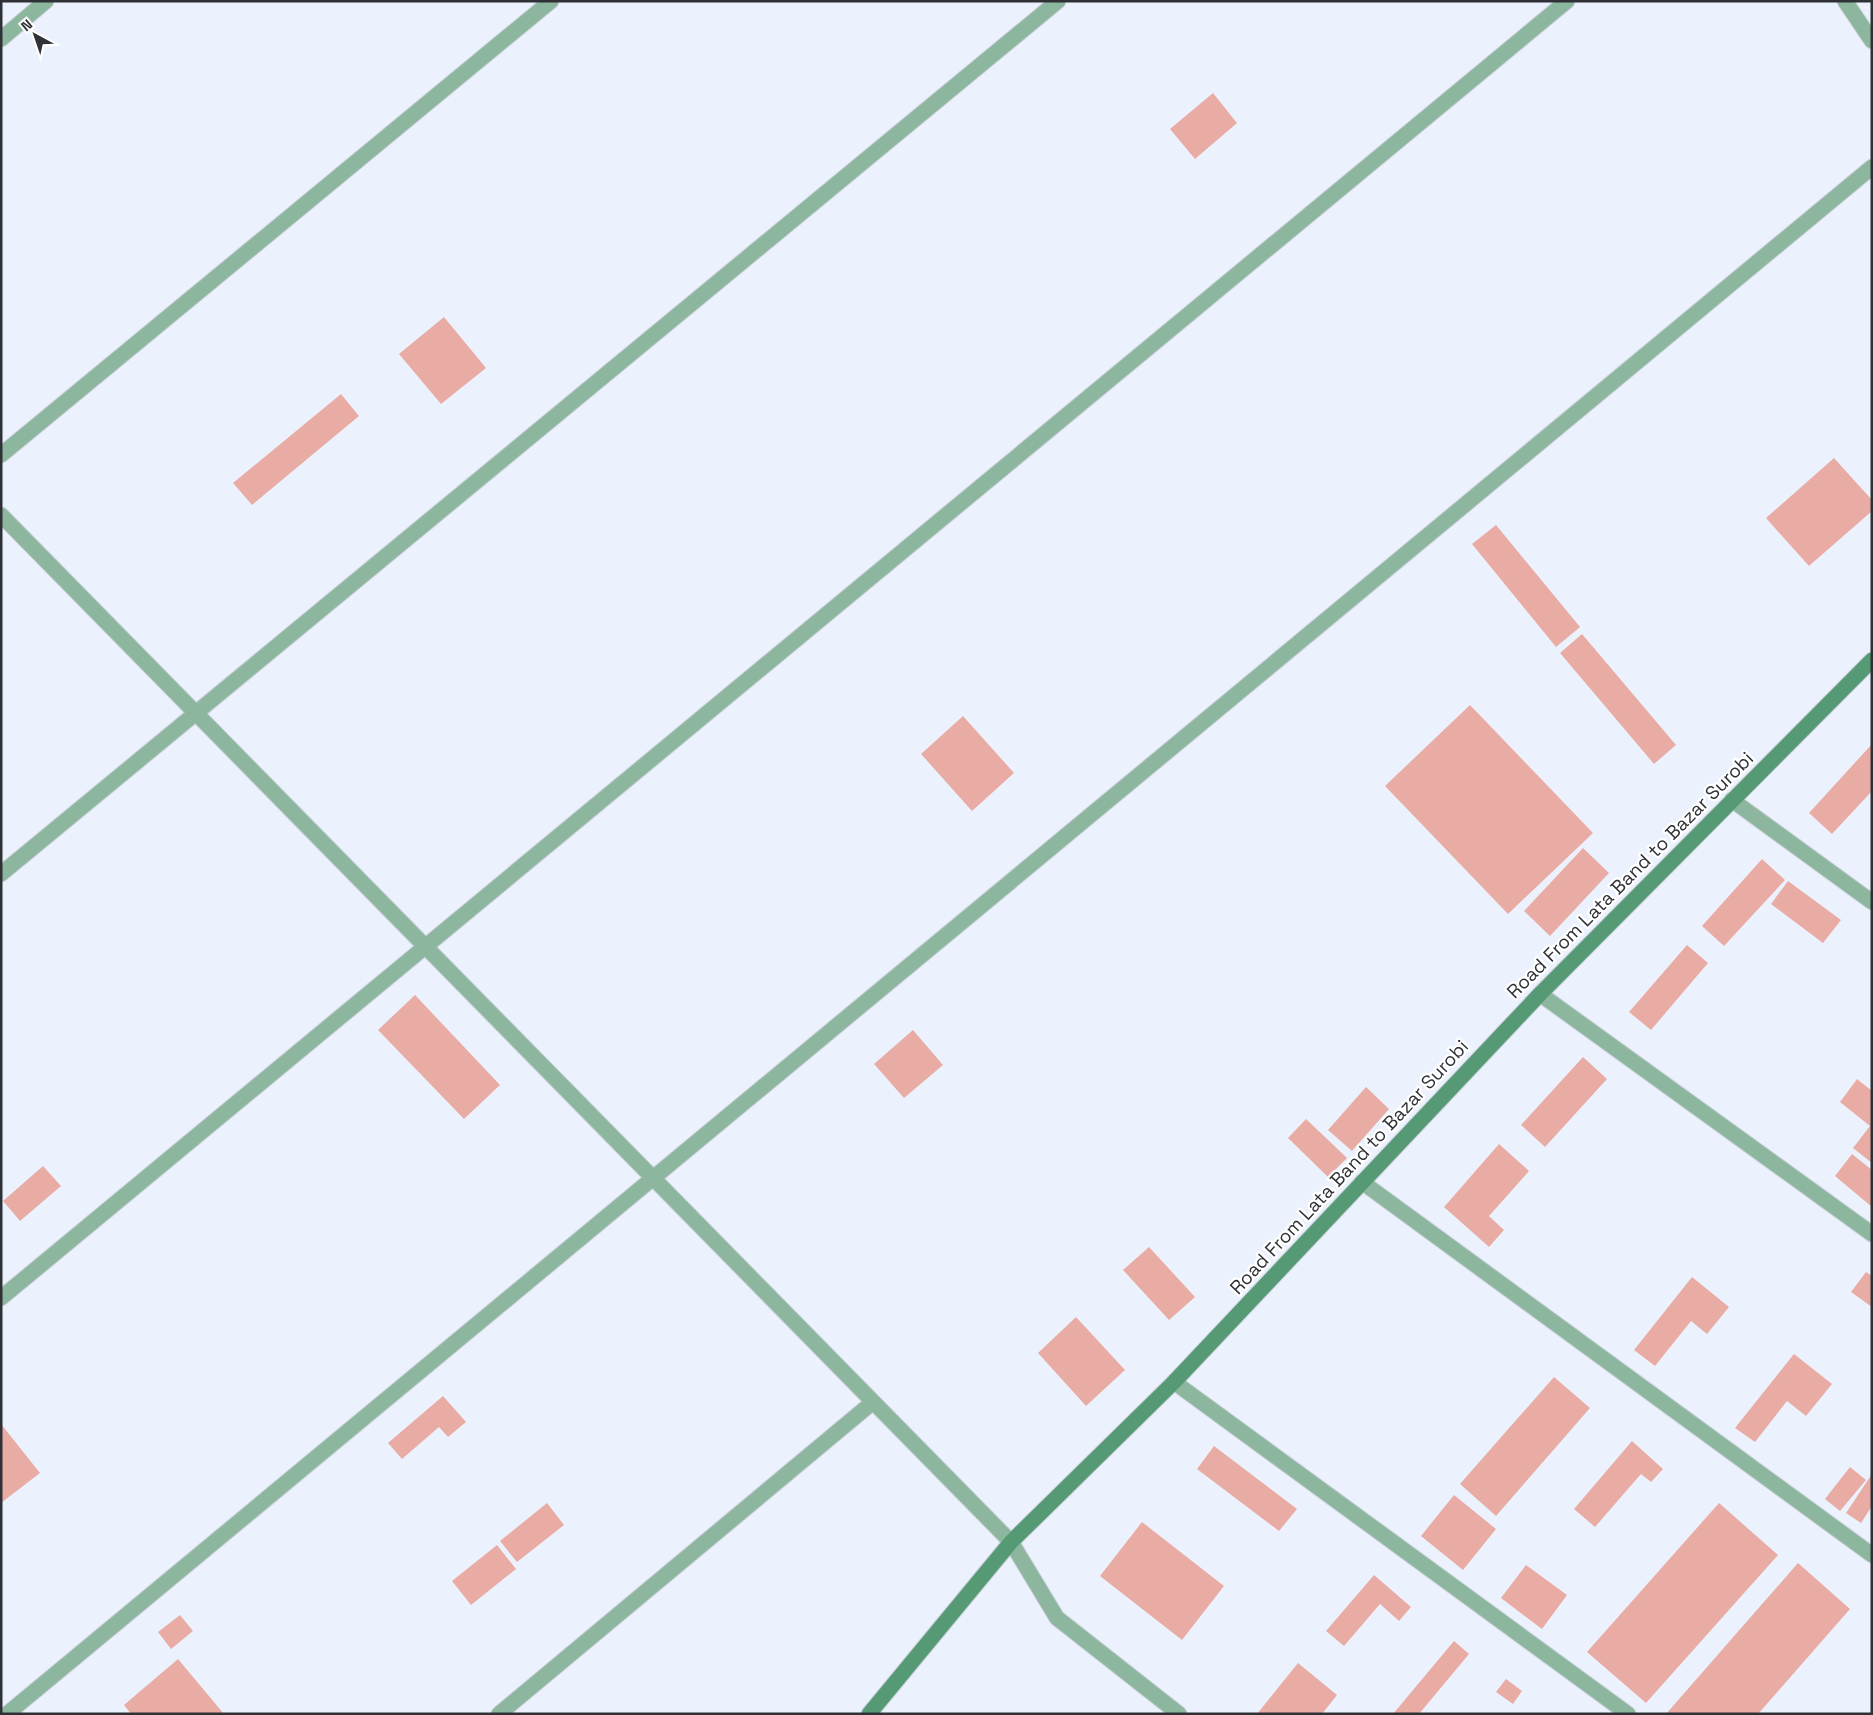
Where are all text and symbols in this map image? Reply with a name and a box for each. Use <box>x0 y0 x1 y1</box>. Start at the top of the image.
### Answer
north arrow <box>10 10 60 60</box>
text: N <box>17 15 36 35</box>
street label: Road From Lata Band to Bazar Surobi <box>1501 746 1759 1004</box>
street label: Road From Lata Band to Bazar Surobi <box>1224 1034 1474 1300</box>

